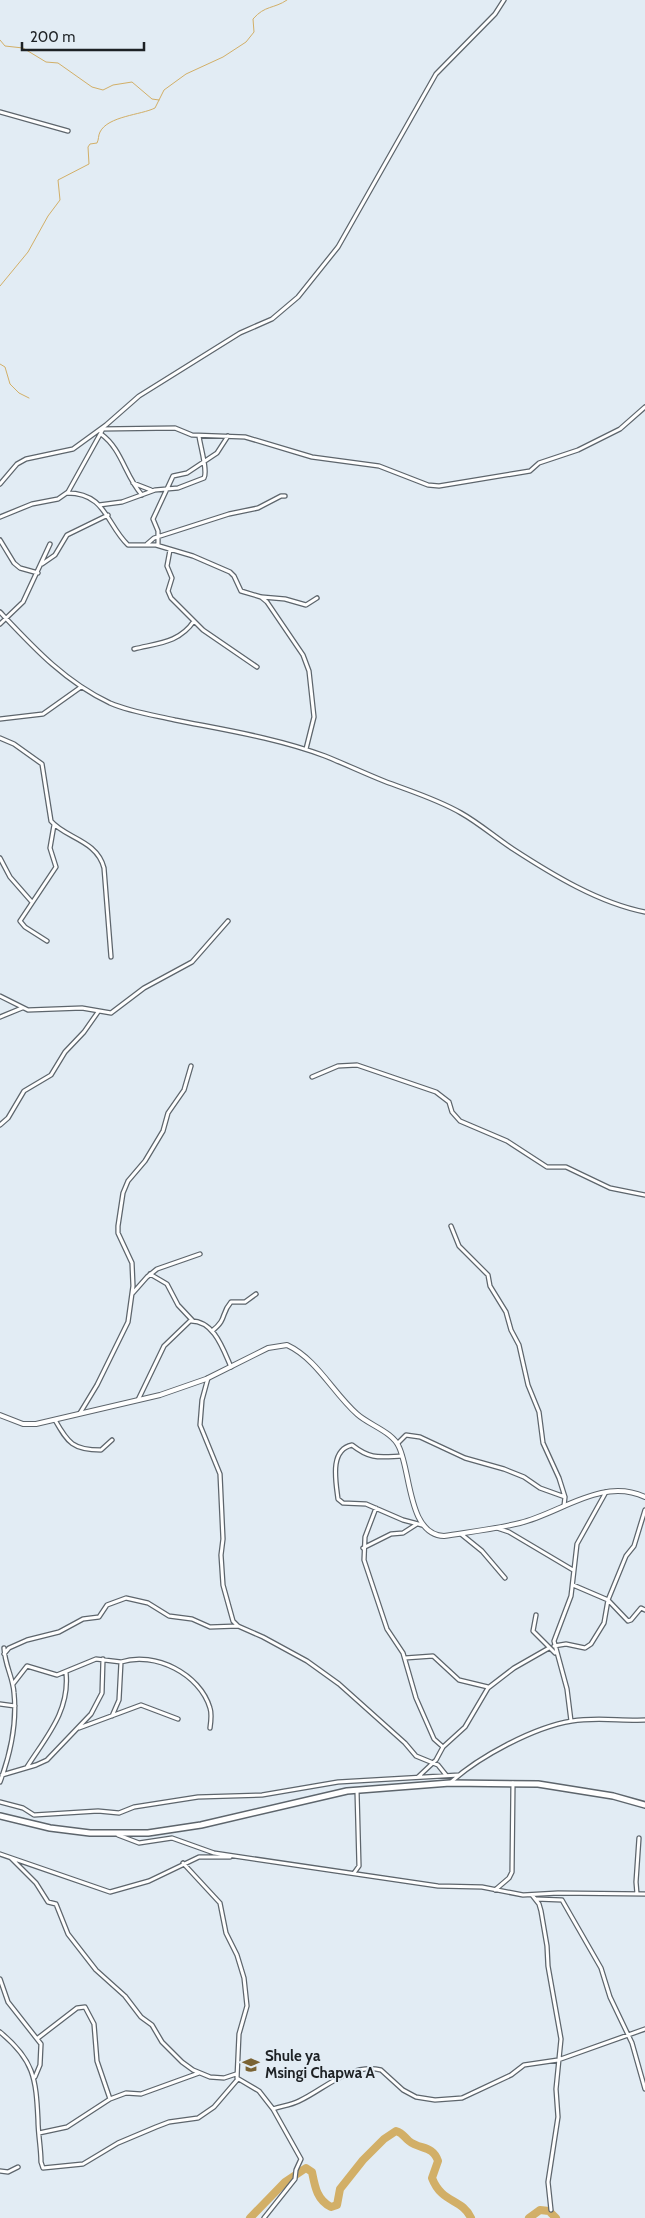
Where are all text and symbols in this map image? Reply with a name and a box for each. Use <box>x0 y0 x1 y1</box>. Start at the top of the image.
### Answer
scale bar <box>22 20 145 52</box>
text: 200 m <box>30 28 75 46</box>
place label: Shule ya Msingi Chapwa A <box>265 2047 375 2082</box>
school or university icon: Shule ya Msingi Chapwa A <box>241 2055 261 2075</box>

